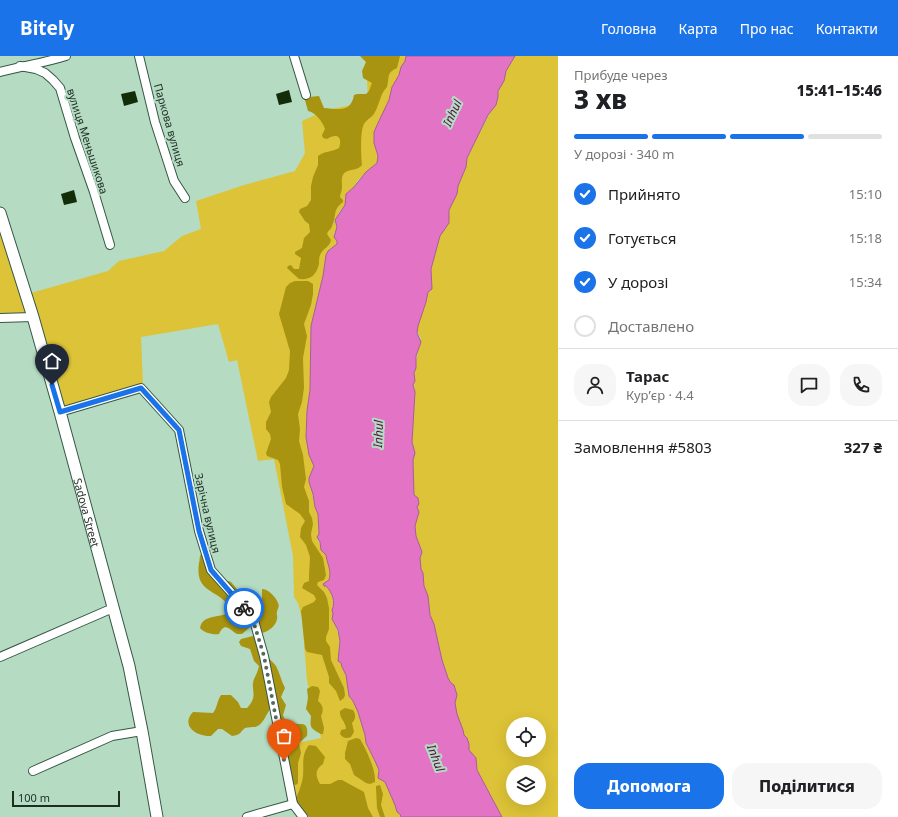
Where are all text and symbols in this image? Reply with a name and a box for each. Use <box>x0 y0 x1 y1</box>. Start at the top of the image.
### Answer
text: Bitely <box>20 15 74 41</box>
text: Головна <box>601 19 657 38</box>
text: Карта <box>679 19 718 38</box>
text: Про нас <box>740 19 794 38</box>
text: Контакти <box>816 19 878 38</box>
text: Прибуде через <box>574 66 668 84</box>
text: 15:41–15:46 <box>797 80 882 100</box>
text: 3 хв <box>574 81 627 117</box>
street label: Паркова вулиця <box>151 82 189 168</box>
street label: вулиця Меньшикова <box>64 86 112 196</box>
water label: Inhul <box>438 96 466 130</box>
text: У дорозі · 340 m <box>574 145 674 163</box>
icon: check <box>574 183 596 205</box>
text: Прийнято <box>608 184 680 204</box>
text: 15:10 <box>849 185 882 203</box>
icon: check <box>574 227 596 249</box>
text: Готується <box>608 228 676 248</box>
text: 15:18 <box>849 229 882 247</box>
icon: check <box>574 271 596 293</box>
text: У дорозі <box>608 272 668 292</box>
text: 15:34 <box>849 273 882 291</box>
text: Доставлено <box>608 316 694 336</box>
pin <box>35 344 69 385</box>
icon: home <box>41 350 63 372</box>
button: person <box>574 364 616 406</box>
button: chat <box>788 364 830 406</box>
button: phone <box>840 364 882 406</box>
text: Тарас <box>626 366 669 386</box>
text: Кур’єр · 4.4 <box>626 386 694 404</box>
water label: Inhul <box>369 419 387 449</box>
text: Замовлення #5803 <box>574 437 712 457</box>
text: 327 ₴ <box>844 437 882 457</box>
street label: Зарічна вулиця <box>192 472 224 554</box>
street label: Sadova Street <box>71 476 104 549</box>
courier <box>224 588 264 628</box>
icon: bike <box>233 597 255 619</box>
map controls <box>506 717 546 805</box>
button: locate <box>506 717 546 757</box>
pin <box>267 719 301 760</box>
icon: bag <box>273 725 295 747</box>
water label: Inhul <box>423 741 449 775</box>
button: Допомога <box>574 763 724 809</box>
button: Поділитися <box>732 763 882 809</box>
button: layers <box>506 765 546 805</box>
scale bar <box>12 789 120 808</box>
text: 100 m <box>18 790 50 805</box>

